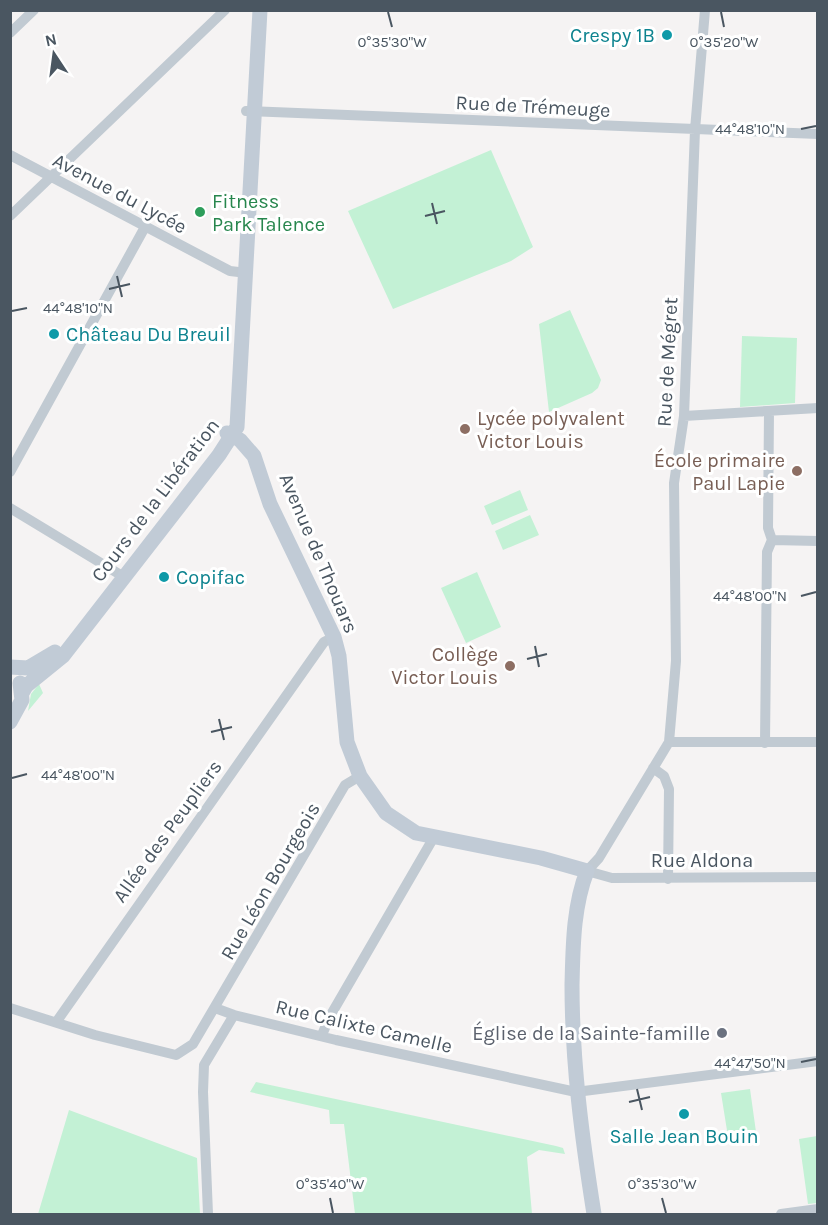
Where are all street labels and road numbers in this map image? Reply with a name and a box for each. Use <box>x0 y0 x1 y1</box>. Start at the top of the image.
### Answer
street label: Rue de Trémeuge <box>455 91 611 122</box>
street label: Avenue du Lycée <box>49 148 191 238</box>
street label: Rue de Mégret <box>653 296 682 427</box>
street label: Cours de la Libération <box>87 414 224 586</box>
street label: Avenue de Thouars <box>274 470 363 637</box>
street label: Allée des Peupliers <box>108 756 227 907</box>
street label: Rue Léon Bourgeois <box>216 798 325 964</box>
street label: Rue Aldona <box>651 849 753 872</box>
street label: Rue Calixte Camelle <box>273 995 455 1058</box>

